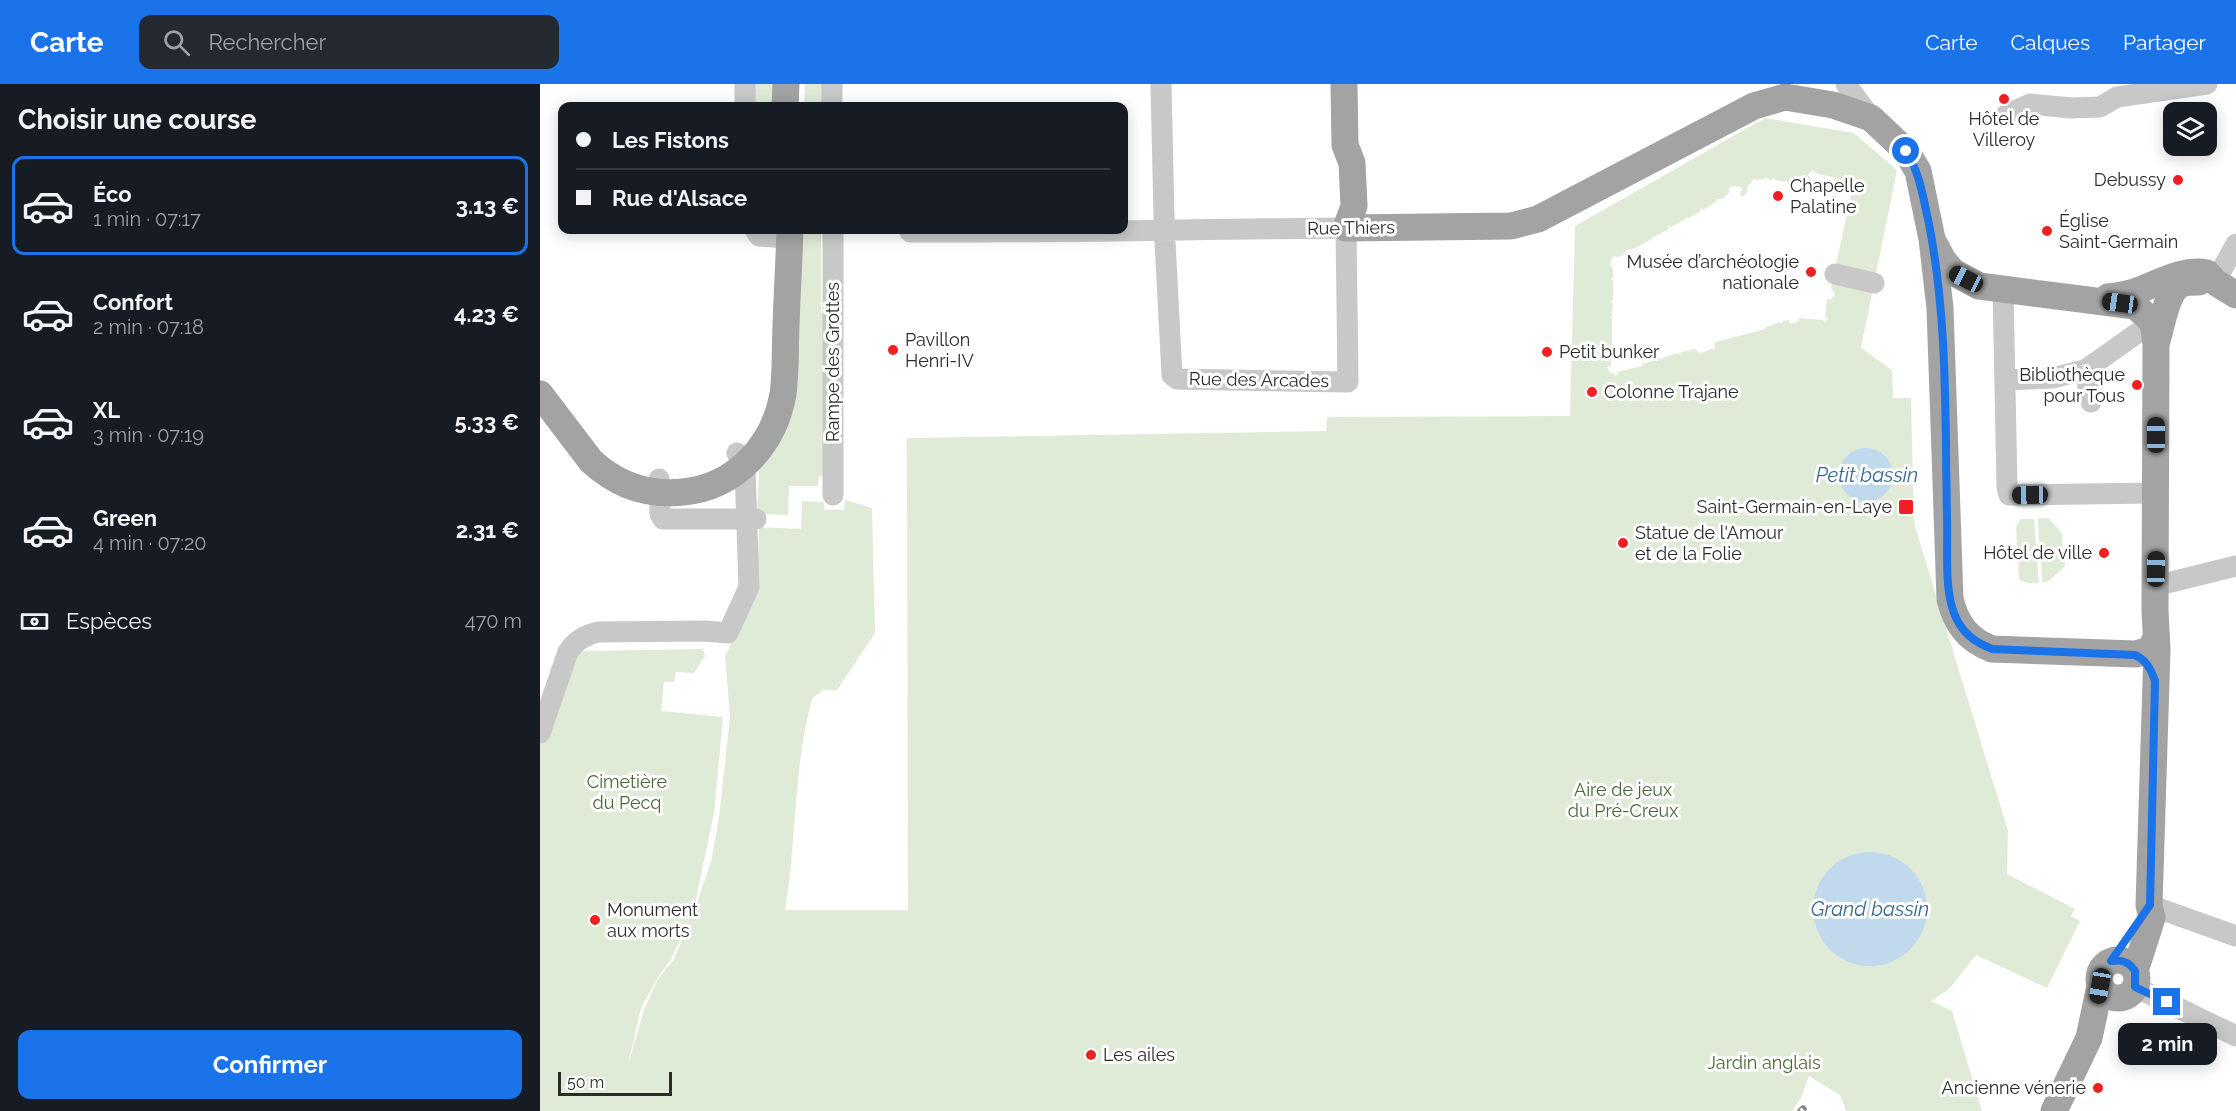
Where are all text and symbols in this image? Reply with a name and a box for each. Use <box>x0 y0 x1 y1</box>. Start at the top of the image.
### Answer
search box <box>139 15 559 69</box>
text: Carte <box>30 26 103 59</box>
icon: search <box>160 26 193 59</box>
text: Rechercher <box>208 29 326 55</box>
text: Carte <box>1925 30 1978 55</box>
text: Calques <box>2011 30 2090 55</box>
text: Partager <box>2123 30 2206 55</box>
marker: Hôtel de Villeroy <box>1997 92 2011 106</box>
map controls <box>2163 102 2217 156</box>
button: layers <box>2163 102 2217 156</box>
text: Choisir une course <box>18 104 256 135</box>
place label: Hôtel de Villeroy <box>1969 108 2040 150</box>
text: Les Fistons <box>612 127 729 153</box>
route start <box>1892 137 1919 164</box>
place label: Debussy <box>2094 169 2166 190</box>
marker: Debussy <box>2171 173 2185 187</box>
place label: Chapelle Palatine <box>1790 175 1865 217</box>
icon: car <box>21 179 75 233</box>
text: Éco <box>93 181 132 207</box>
text: Rue d'Alsace <box>612 185 747 211</box>
marker: Chapelle Palatine <box>1771 189 1785 203</box>
text: 3.13 € <box>456 193 519 219</box>
text: 1 min · 07:17 <box>93 207 201 231</box>
place label: Église Saint-Germain <box>2059 209 2178 252</box>
street label: Rue Thiers <box>1307 216 1395 239</box>
marker: Église Saint-Germain <box>2040 224 2054 238</box>
place label: Musée d’archéologie nationale <box>1626 251 1799 293</box>
car <box>1946 263 1986 295</box>
marker: Musée d’archéologie nationale <box>1804 265 1818 279</box>
street label: Rampe des Grottes <box>822 282 843 442</box>
icon: car <box>21 287 75 341</box>
text: Confort <box>93 289 173 315</box>
car <box>2101 292 2139 314</box>
text: 4.23 € <box>454 301 519 327</box>
text: 2 min · 07:18 <box>93 315 204 339</box>
place label: Pavillon Henri-IV <box>905 329 974 371</box>
place label: Petit bunker <box>1559 341 1660 362</box>
marker: Pavillon Henri-IV <box>886 343 900 357</box>
marker: Petit bunker <box>1540 345 1554 359</box>
place label: Bibliothèque pour Tous <box>2019 364 2125 406</box>
street label: Rue des Arcades <box>1189 368 1330 391</box>
marker: Bibliothèque pour Tous <box>2130 378 2144 392</box>
place label: Colonne Trajane <box>1604 381 1739 402</box>
marker: Colonne Trajane <box>1585 385 1599 399</box>
icon: car <box>21 395 75 449</box>
text: XL <box>93 397 120 423</box>
text: 5.33 € <box>454 409 519 435</box>
car <box>2147 417 2165 453</box>
text: 3 min · 07:19 <box>93 423 204 447</box>
water label: Petit bassin <box>1816 463 1918 487</box>
car <box>2012 486 2048 504</box>
place label: Saint-Germain-en-Laye <box>1697 496 1892 517</box>
marker: Saint-Germain-en-Laye <box>1897 498 1915 516</box>
icon: car <box>21 503 75 557</box>
text: Green <box>93 505 157 531</box>
text: 2.31 € <box>456 517 519 543</box>
place label: Statue de l'Amour et de la Folie <box>1635 522 1784 564</box>
text: 4 min · 07:20 <box>93 531 207 555</box>
marker: Statue de l'Amour et de la Folie <box>1616 536 1630 550</box>
place label: Hôtel de ville <box>1983 542 2092 563</box>
marker: Hôtel de ville <box>2097 546 2111 560</box>
car <box>2147 551 2165 587</box>
icon: cash <box>18 605 51 638</box>
text: Espèces <box>66 608 152 634</box>
text: 470 m <box>465 609 522 633</box>
park label: Cimetière du Pecq <box>587 771 668 813</box>
park label: Aire de jeux du Pré-Creux <box>1568 779 1678 821</box>
water label: Grand bassin <box>1811 897 1929 921</box>
place label: Monument aux morts <box>607 899 698 941</box>
marker: Monument aux morts <box>588 913 602 927</box>
car <box>2088 967 2112 1005</box>
route end <box>2153 988 2180 1015</box>
callout: 2 min <box>2118 1023 2216 1065</box>
button: Confirmer <box>18 1030 522 1099</box>
text: 2 min <box>2142 1032 2193 1056</box>
place label: Les ailes <box>1103 1044 1175 1065</box>
marker: Les ailes <box>1084 1048 1098 1062</box>
park label: Jardin anglais <box>1707 1052 1821 1073</box>
scale bar <box>558 1069 672 1096</box>
text: 50 m <box>567 1073 604 1092</box>
place label: Ancienne vénerie <box>1942 1077 2086 1098</box>
marker: Ancienne vénerie <box>2091 1081 2105 1095</box>

